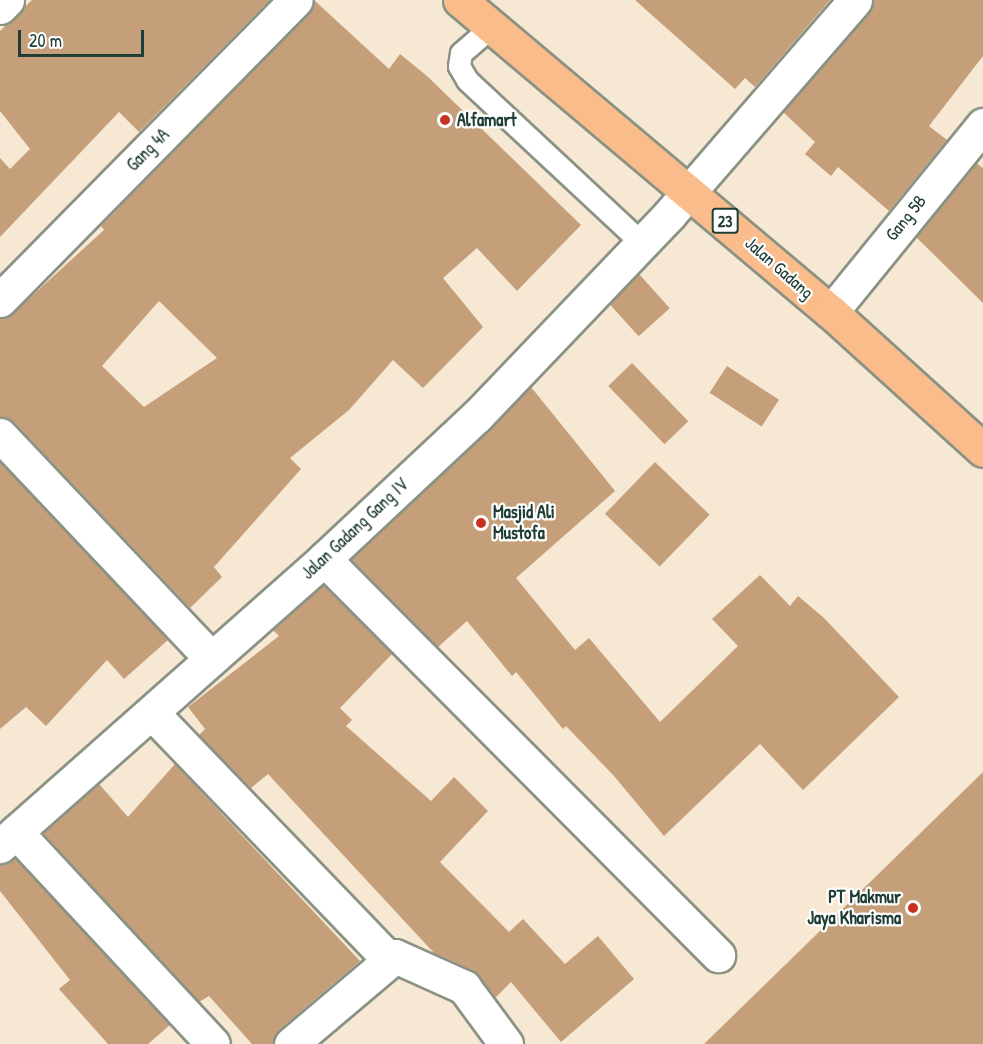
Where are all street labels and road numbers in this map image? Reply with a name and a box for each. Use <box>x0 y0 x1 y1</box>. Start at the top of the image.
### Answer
street label: Gang 4A <box>122 124 174 176</box>
street label: Gang 5B <box>881 191 931 245</box>
road number: 23 <box>712 208 738 234</box>
street label: Jalan Gadang <box>740 232 818 304</box>
street label: Jalan Gadang Gang IV <box>297 474 413 584</box>

